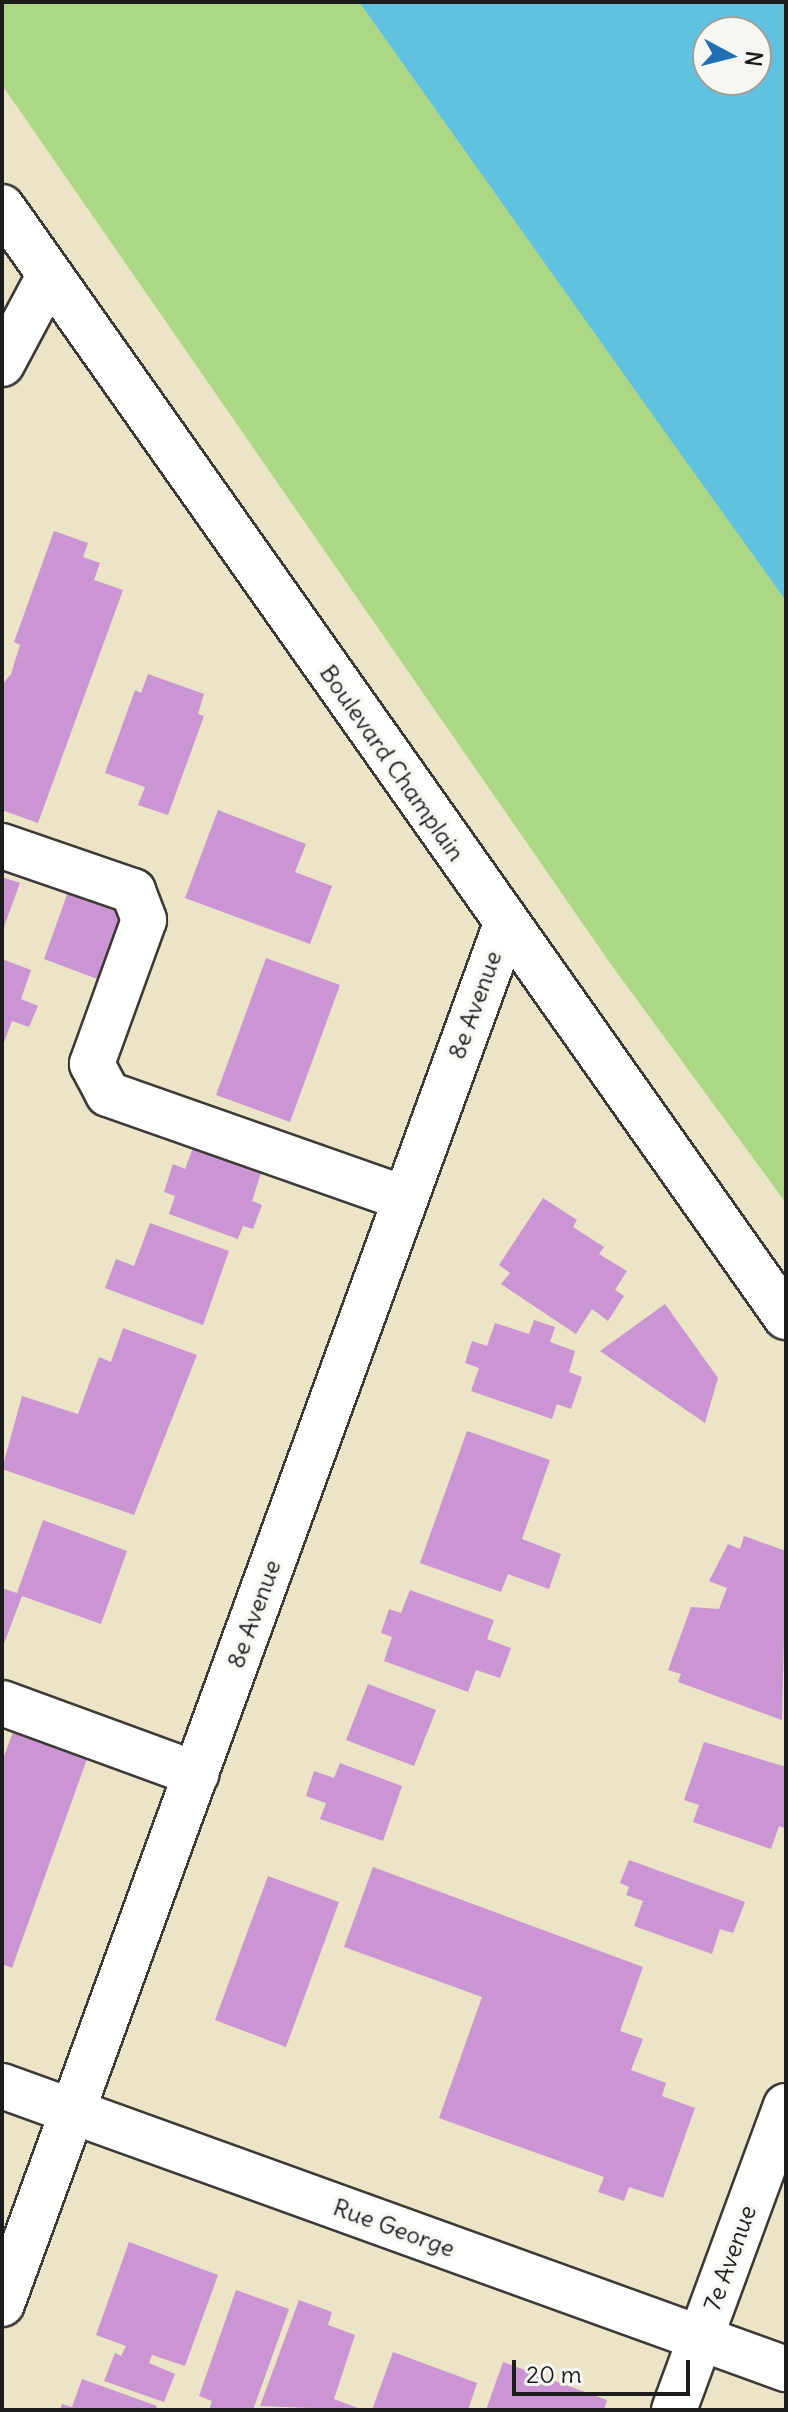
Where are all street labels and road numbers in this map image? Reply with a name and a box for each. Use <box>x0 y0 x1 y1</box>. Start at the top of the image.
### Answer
street label: Boulevard Champlain <box>314 659 470 867</box>
street label: 8e Avenue <box>442 947 508 1063</box>
street label: 8e Avenue <box>221 1556 287 1672</box>
street label: Rue George <box>329 2193 459 2263</box>
street label: 7e Avenue <box>698 2201 762 2315</box>

